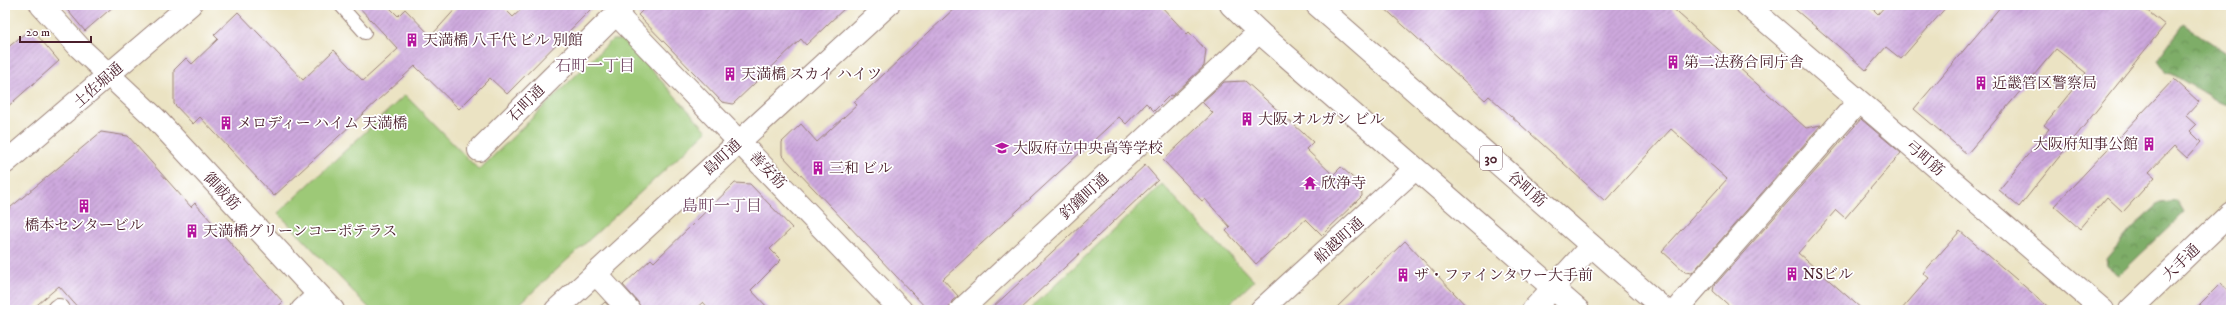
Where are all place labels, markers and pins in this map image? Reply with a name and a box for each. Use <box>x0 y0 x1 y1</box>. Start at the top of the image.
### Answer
place label: 天満橋 八千代 ビル 別館 <box>423 31 583 50</box>
building icon: 天満橋 八千代 ビル 別館 <box>404 32 420 48</box>
place label: 第二法務合同庁舎 <box>1684 53 1804 72</box>
building icon: 第二法務合同庁舎 <box>1665 54 1681 70</box>
place label: 天満橋 スカイ ハイツ <box>741 65 882 84</box>
building icon: 天満橋 スカイ ハイツ <box>722 66 738 82</box>
place label: 近畿管区警察局 <box>1992 74 2097 93</box>
building icon: 近畿管区警察局 <box>1973 75 1989 91</box>
place label: 大阪 オルガン ビル <box>1258 110 1384 129</box>
building icon: 大阪 オルガン ビル <box>1239 111 1255 127</box>
place label: メロディー ハイム 天満橋 <box>237 114 407 133</box>
building icon: メロディー ハイム 天満橋 <box>218 115 234 131</box>
place label: 大阪府知事公館 <box>2033 135 2138 154</box>
building icon: 大阪府知事公館 <box>2141 136 2157 152</box>
place label: 大阪府立中央高等学校 <box>1013 139 1163 158</box>
school or university icon: 大阪府立中央高等学校 <box>994 140 1010 156</box>
place label: 三和 ビル <box>829 159 892 178</box>
building icon: 三和 ビル <box>810 160 826 176</box>
place label: 欣浄寺 <box>1321 174 1366 193</box>
temple icon: 欣浄寺 <box>1302 175 1318 191</box>
building icon: 橋本センタービル <box>76 198 92 214</box>
place label: 橋本センタービル <box>24 216 144 235</box>
place label: 天満橋グリーンコーポテラス <box>203 222 397 241</box>
building icon: 天満橋グリーンコーポテラス <box>184 223 200 239</box>
place label: NSビル <box>1803 265 1853 284</box>
place label: ザ・ファインタワー大手前 <box>1414 266 1593 285</box>
building icon: NSビル <box>1784 266 1800 282</box>
building icon: ザ・ファインタワー大手前 <box>1395 267 1411 283</box>

